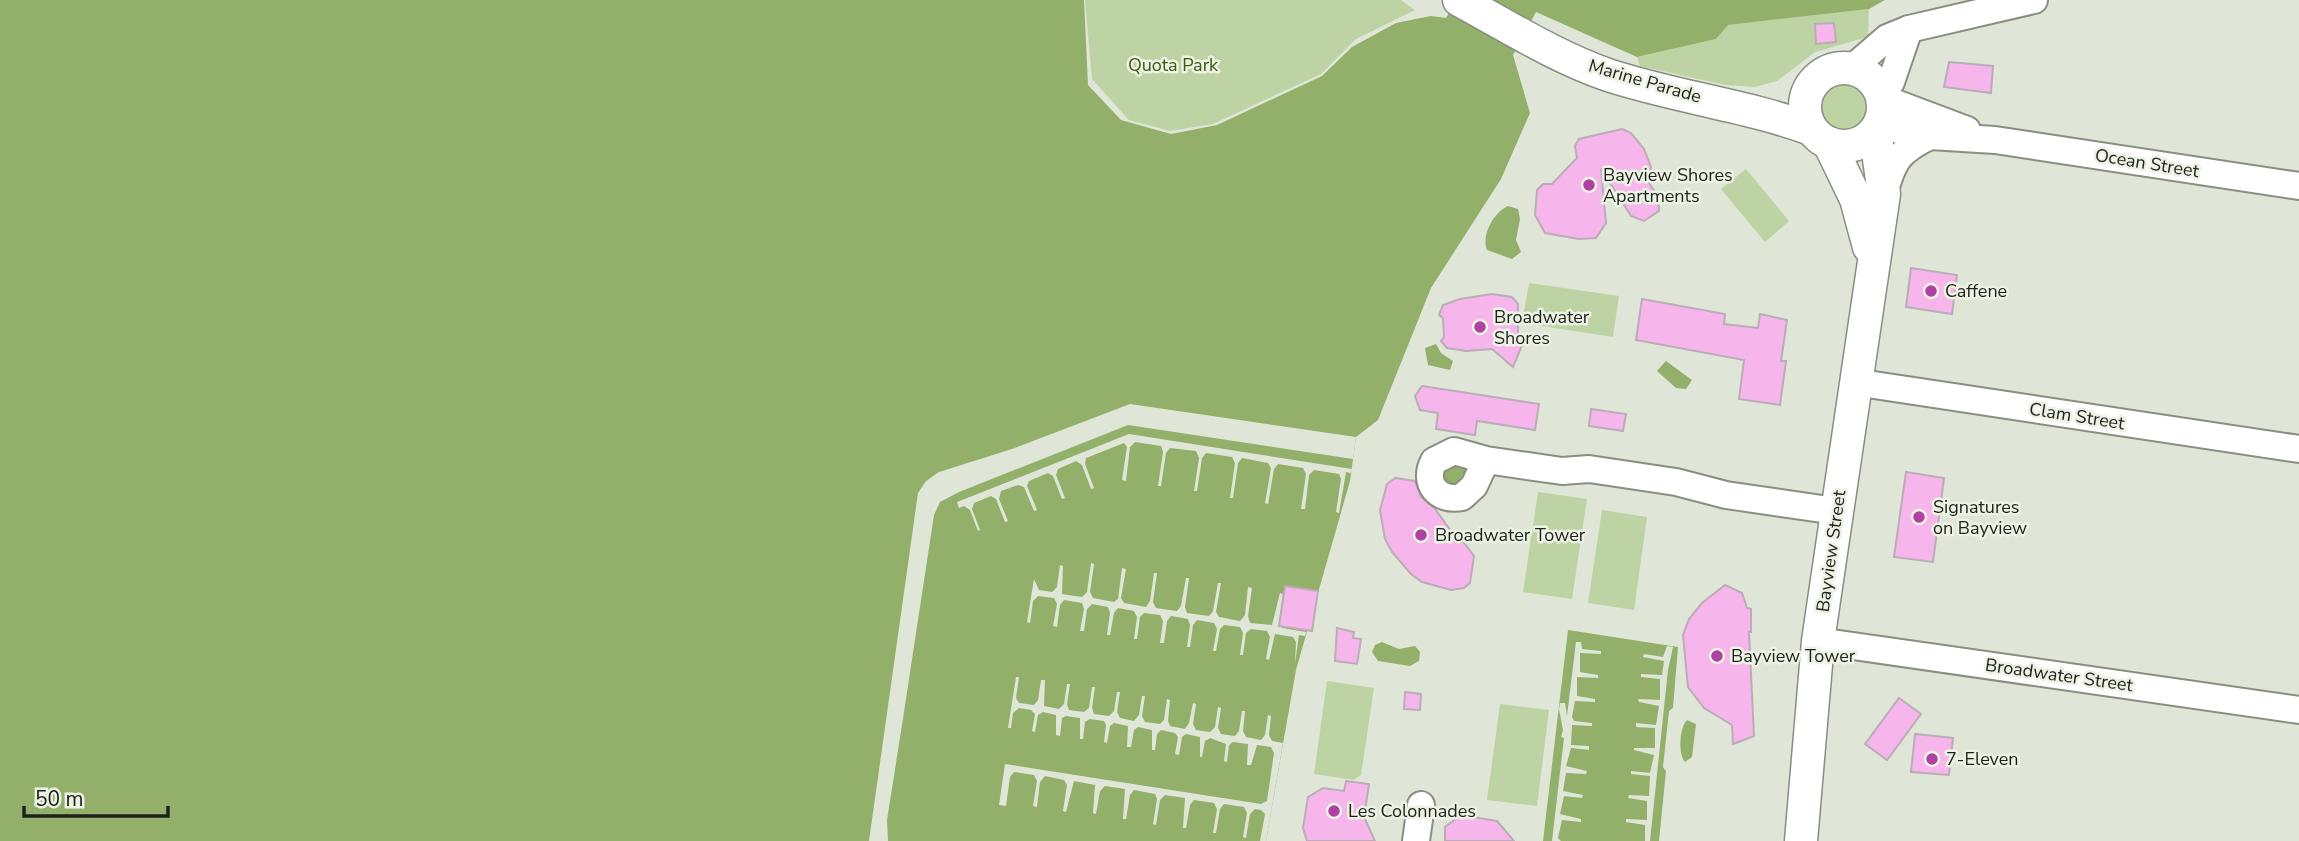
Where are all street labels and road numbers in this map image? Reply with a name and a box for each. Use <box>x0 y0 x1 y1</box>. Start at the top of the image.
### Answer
street label: Marine Parade <box>1586 53 1704 109</box>
street label: Ocean Street <box>2093 143 2201 183</box>
street label: Clam Street <box>2028 397 2127 435</box>
street label: Bayview Street <box>1811 488 1852 614</box>
street label: Broadwater Street <box>1984 653 2135 697</box>

